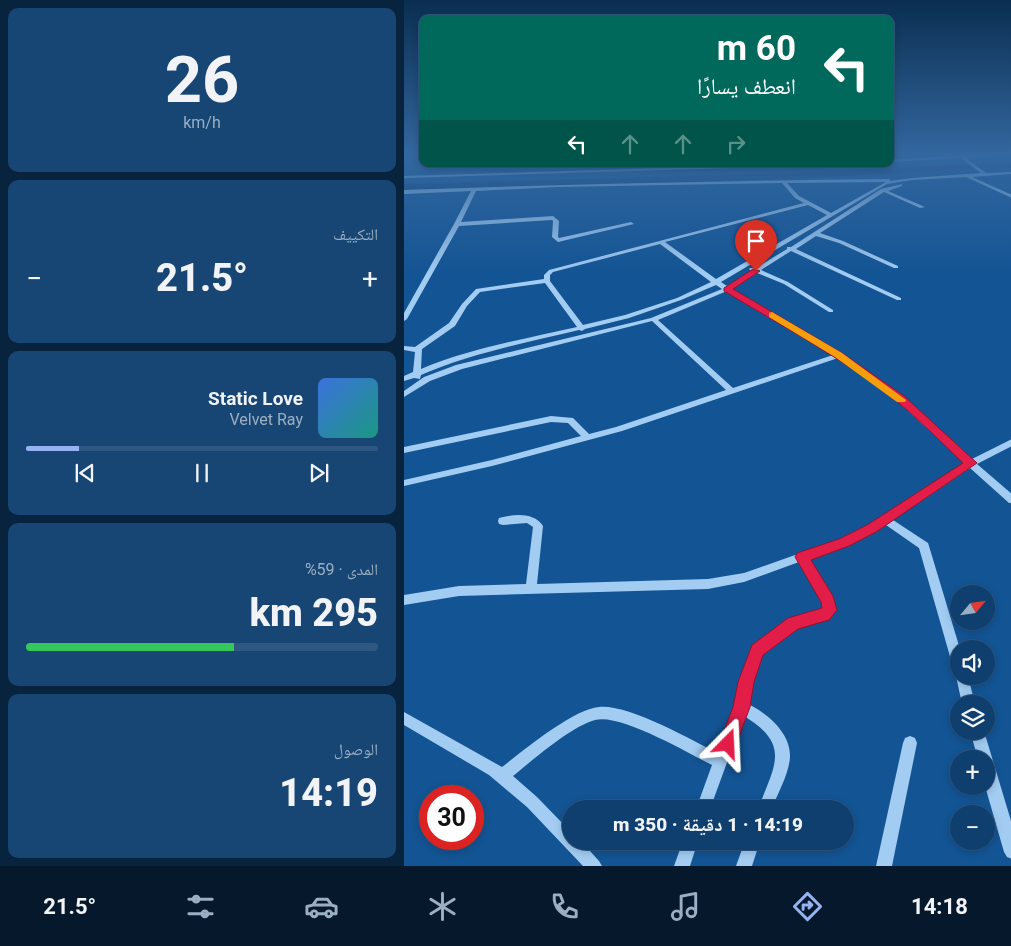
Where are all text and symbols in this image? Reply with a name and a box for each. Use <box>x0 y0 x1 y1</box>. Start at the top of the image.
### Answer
text: 60 m <box>717 28 796 69</box>
icon: left <box>814 35 879 100</box>
text: 26 <box>165 42 239 118</box>
text: انعطف يسارًا <box>697 74 796 99</box>
text: km/h <box>183 113 221 132</box>
icon: left <box>563 130 591 158</box>
icon: ahead <box>616 130 644 158</box>
icon: ahead <box>669 130 697 158</box>
icon: right <box>722 130 750 158</box>
pin <box>735 220 777 271</box>
text: التكييف <box>333 225 378 244</box>
icon: arrive <box>742 227 770 255</box>
text: 21.5° <box>156 256 248 300</box>
text: − <box>26 262 42 295</box>
text: + <box>362 262 378 295</box>
text: Static Love <box>208 387 303 410</box>
text: Velvet Ray <box>229 410 303 429</box>
icon: previous <box>71 459 99 487</box>
icon: pause <box>188 459 216 487</box>
icon: next <box>305 459 333 487</box>
text: المدى · 59% <box>305 560 378 579</box>
north arrow <box>950 585 995 630</box>
map controls <box>950 585 995 850</box>
text: 295 km <box>249 591 378 635</box>
button: sound <box>950 640 995 685</box>
button: layers <box>950 695 995 740</box>
position arrow <box>701 717 753 769</box>
text: الوصول <box>334 740 378 759</box>
button: + <box>950 750 995 795</box>
text: 14:19 <box>279 771 378 815</box>
speed limit sign: 30 <box>419 785 484 850</box>
button: − <box>950 805 995 850</box>
text: 14:19 · 1 دقيقة · 350 m <box>613 813 803 836</box>
icon: filters <box>183 889 218 924</box>
icon: car <box>304 889 339 924</box>
icon: climate <box>425 889 460 924</box>
icon: phone <box>547 889 582 924</box>
icon: music <box>668 889 703 924</box>
icon: directions <box>790 889 825 924</box>
text: 21.5° <box>43 894 96 919</box>
text: 14:18 <box>911 894 968 919</box>

